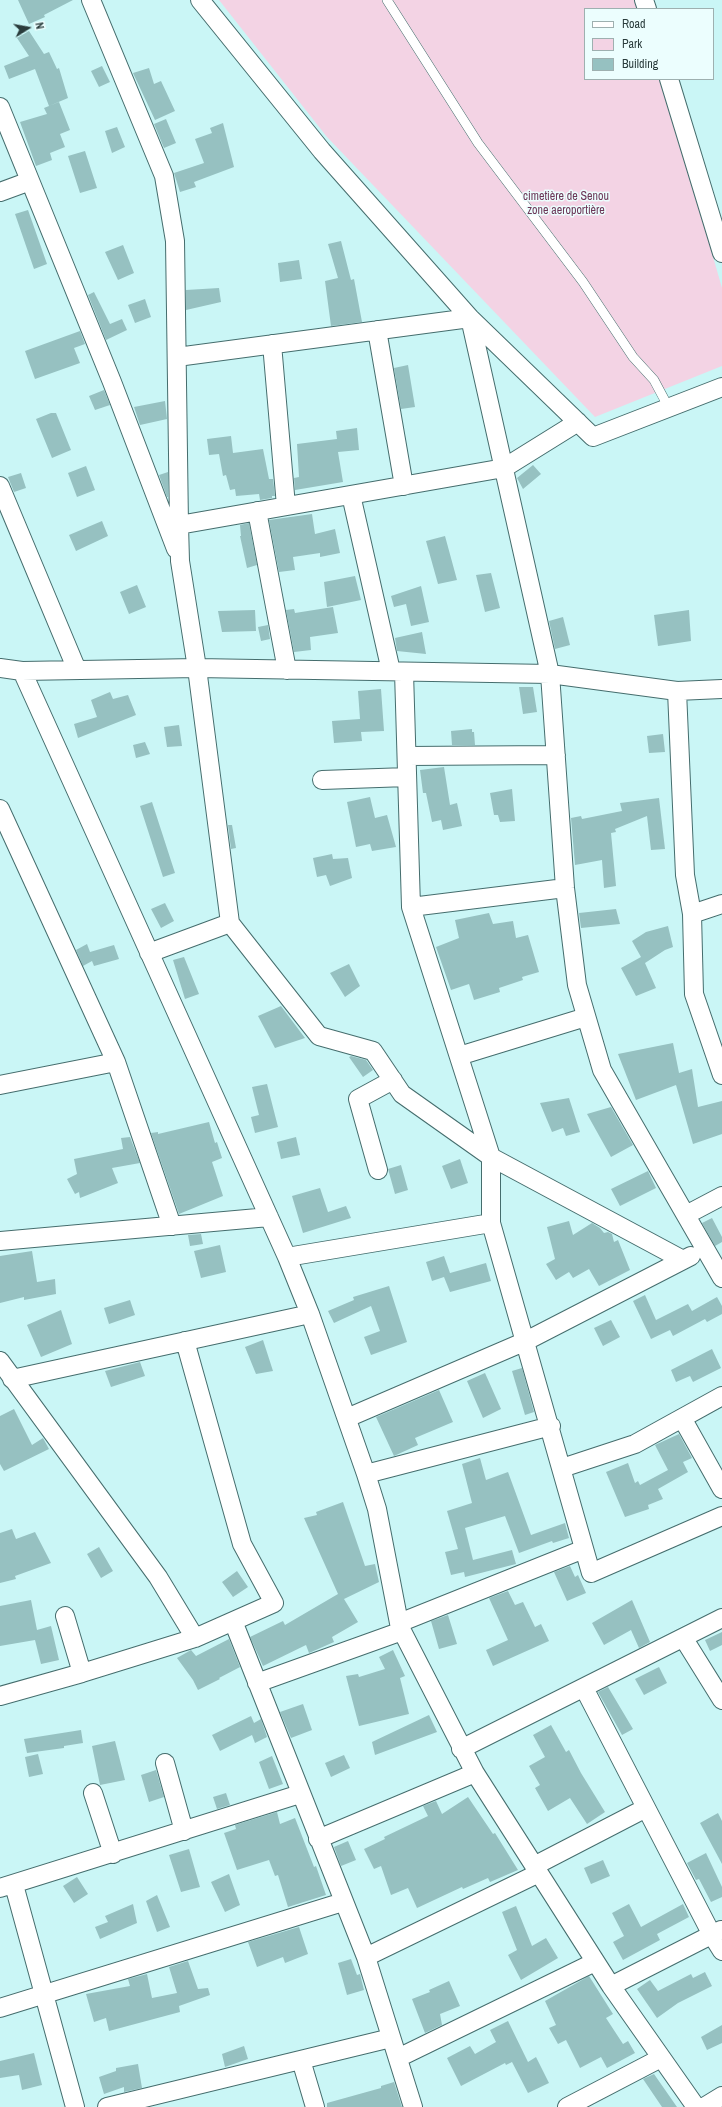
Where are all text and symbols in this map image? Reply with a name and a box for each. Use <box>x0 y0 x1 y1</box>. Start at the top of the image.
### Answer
north arrow <box>8 8 48 48</box>
legend <box>584 8 714 80</box>
text: Road <box>622 16 646 32</box>
text: N <box>32 21 47 30</box>
text: Park <box>622 36 642 52</box>
text: Building <box>622 56 658 72</box>
park label: cimetière de Senou zone aeroportière <box>523 190 609 218</box>

